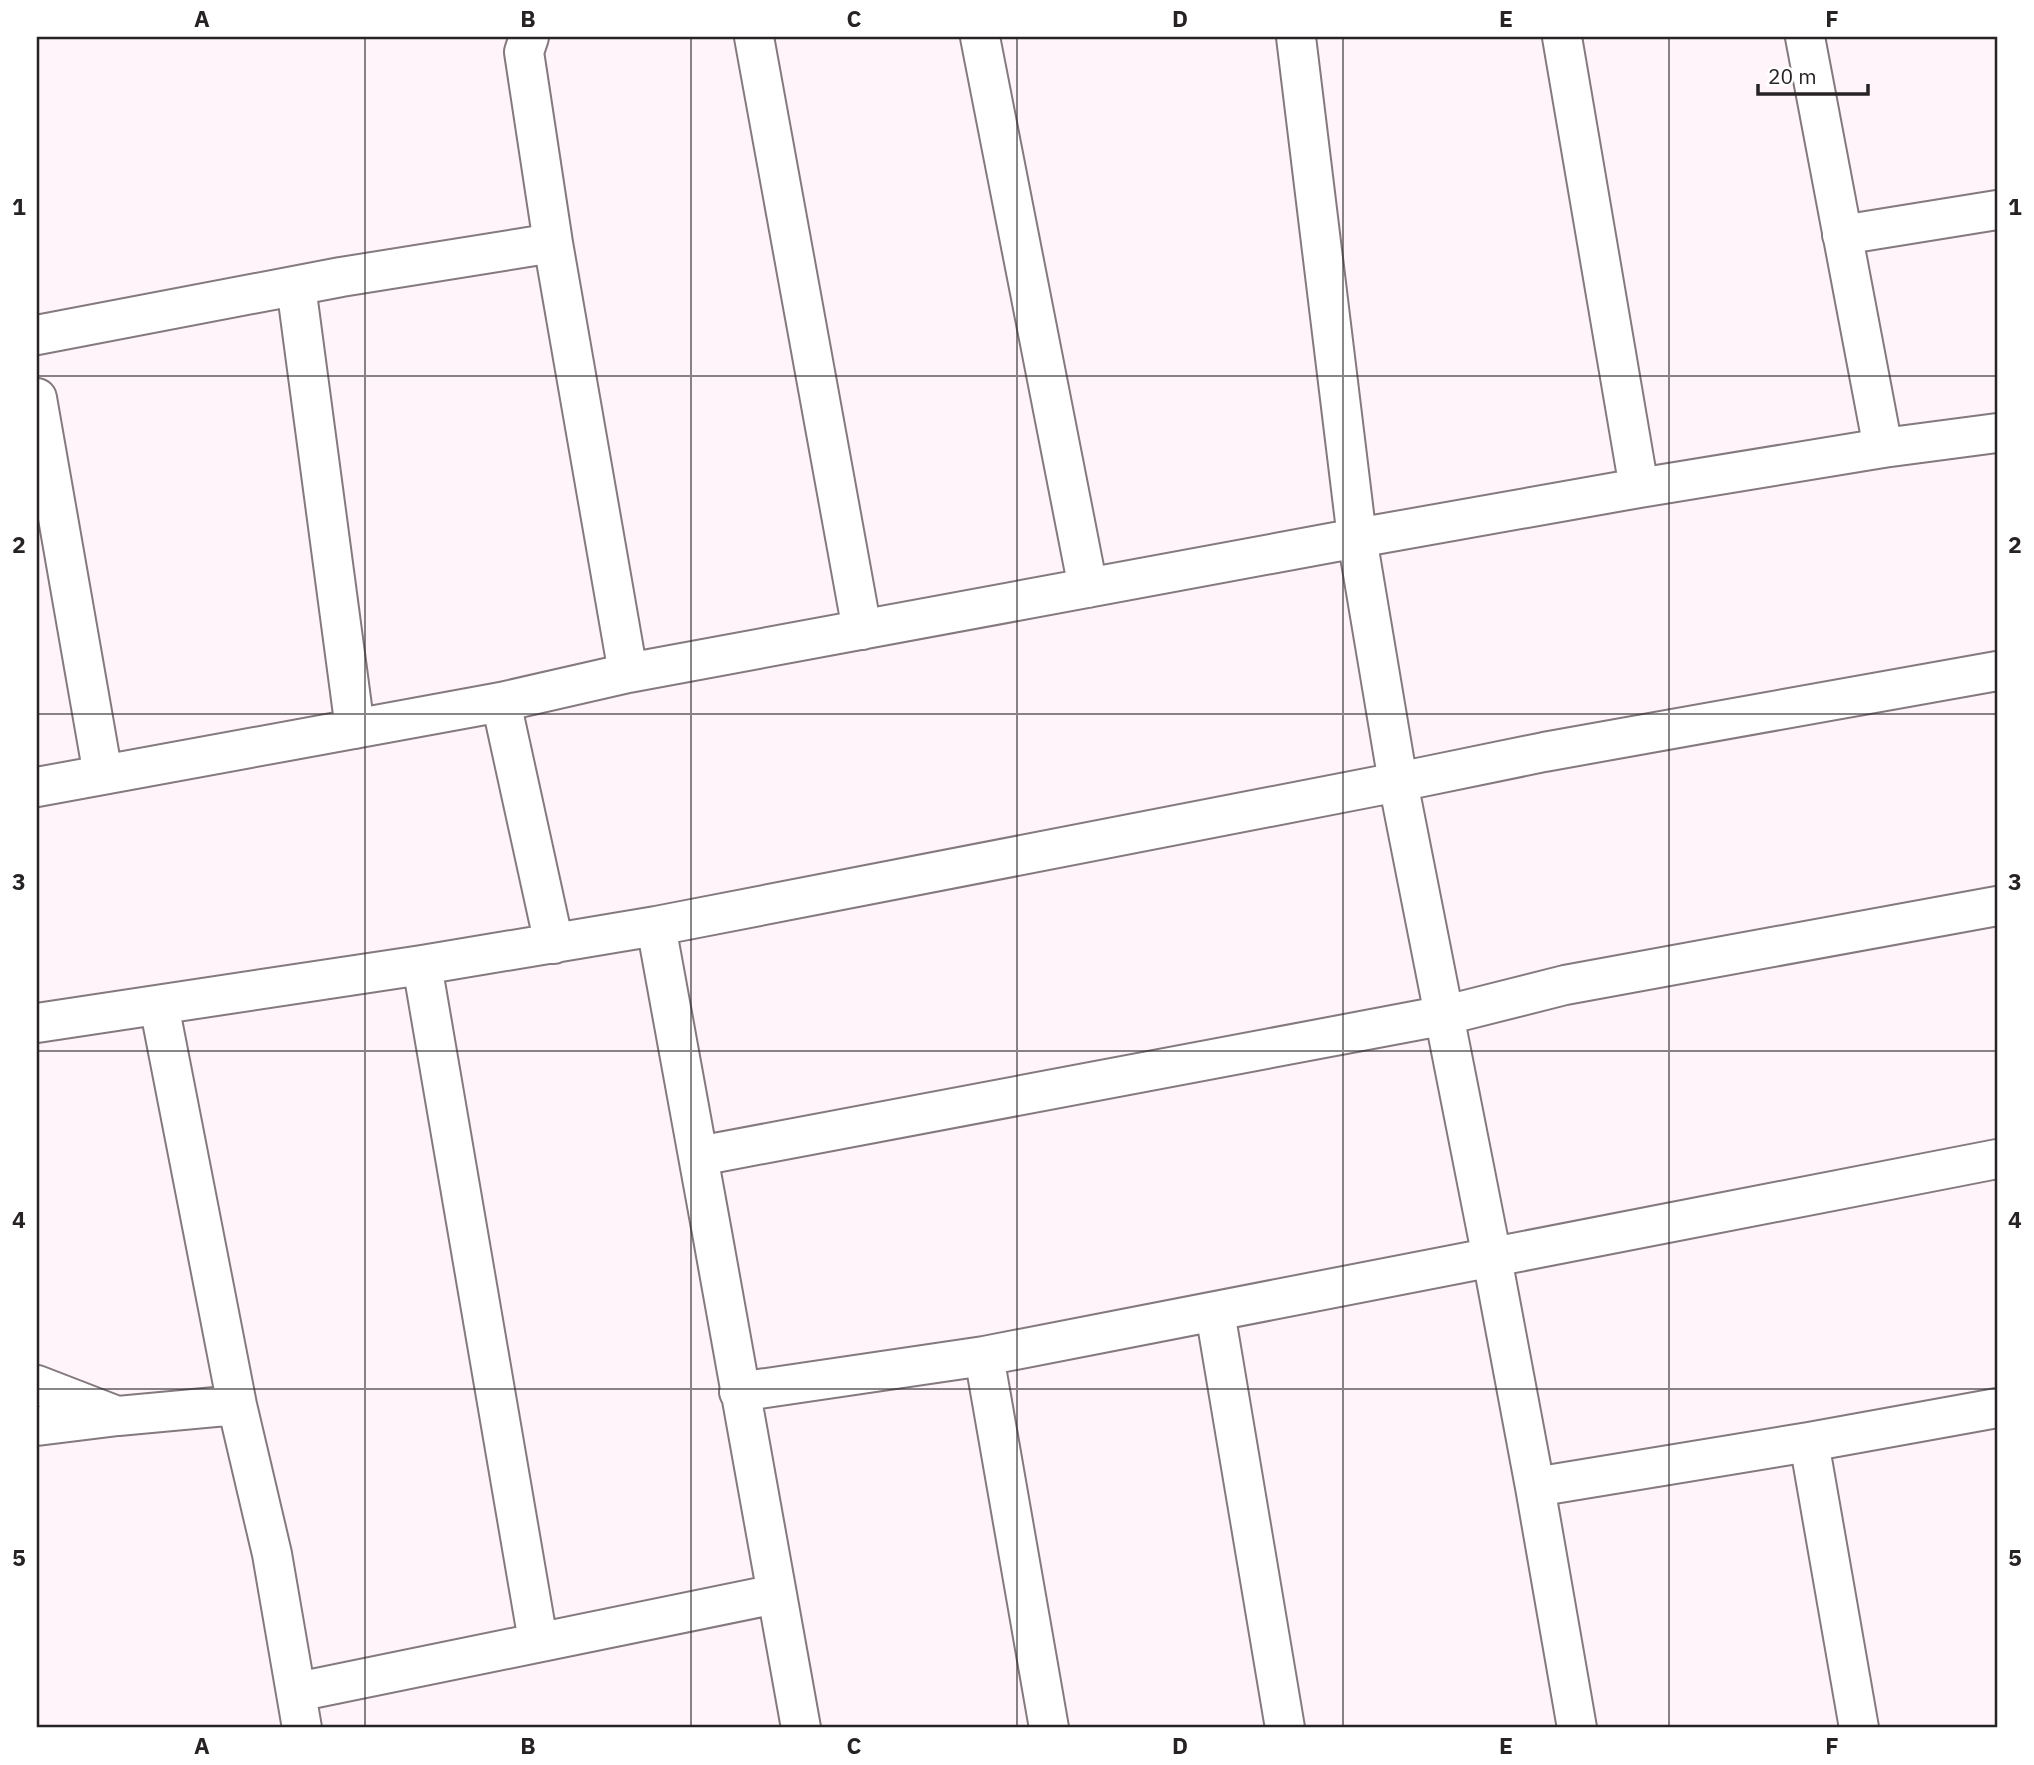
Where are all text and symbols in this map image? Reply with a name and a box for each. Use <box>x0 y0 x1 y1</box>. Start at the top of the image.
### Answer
text: A <box>194 3 210 33</box>
text: B <box>520 3 536 33</box>
text: C <box>847 3 862 33</box>
text: D <box>1172 3 1188 33</box>
text: E <box>1499 3 1513 33</box>
text: F <box>1825 3 1839 33</box>
scale bar <box>1758 52 1868 96</box>
text: 20 m <box>1768 62 1817 90</box>
text: 1 <box>12 191 26 221</box>
text: 1 <box>2008 191 2022 221</box>
text: 2 <box>12 529 26 559</box>
text: 2 <box>2008 529 2022 559</box>
text: 3 <box>12 866 26 896</box>
text: 3 <box>2008 866 2022 896</box>
text: 4 <box>12 1204 26 1234</box>
text: 4 <box>2008 1204 2022 1234</box>
text: 5 <box>12 1542 26 1572</box>
text: 5 <box>2008 1542 2022 1572</box>
text: A <box>194 1730 210 1760</box>
text: B <box>520 1730 536 1760</box>
text: C <box>847 1730 862 1760</box>
text: D <box>1172 1730 1188 1760</box>
text: E <box>1499 1730 1513 1760</box>
text: F <box>1825 1730 1839 1760</box>

